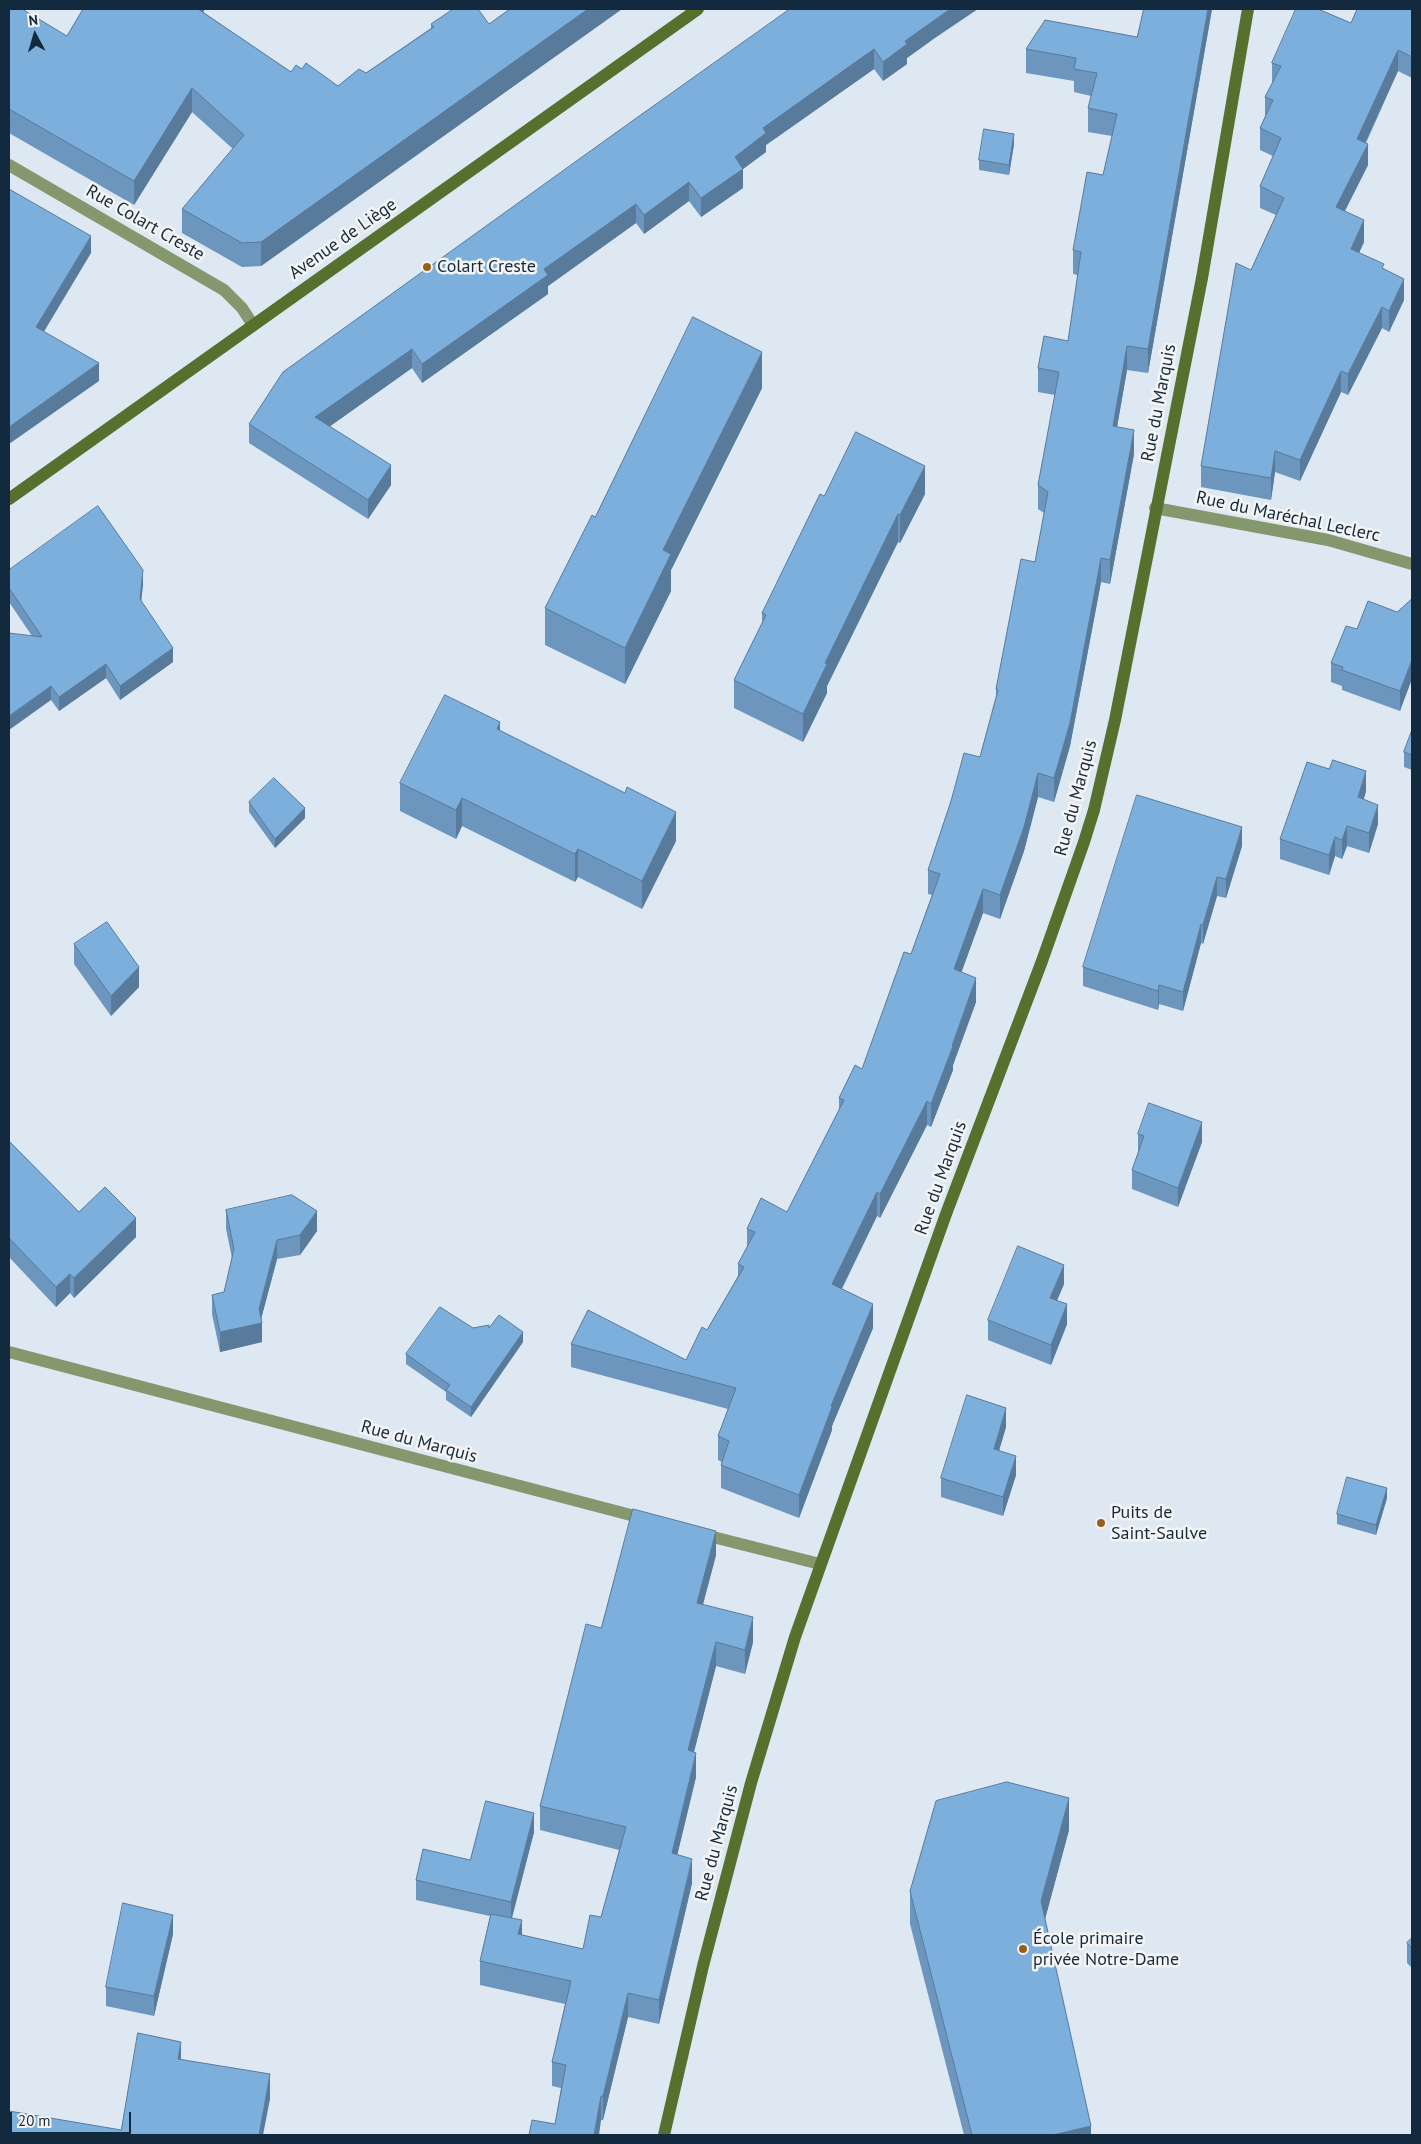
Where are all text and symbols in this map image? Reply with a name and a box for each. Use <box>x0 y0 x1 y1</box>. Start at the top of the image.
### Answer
north arrow <box>10 10 60 60</box>
text: N <box>28 11 39 30</box>
street label: Rue Colart Creste <box>82 180 208 266</box>
street label: Avenue de Liège <box>285 194 401 284</box>
place label: Colart Creste <box>437 256 536 278</box>
marker: Colart Creste <box>421 261 433 273</box>
street label: Rue du Marquis <box>1137 342 1181 464</box>
street label: Rue du Maréchal Leclerc <box>1194 487 1382 547</box>
street label: Rue du Marquis <box>1050 738 1102 858</box>
street label: Rue du Marquis <box>910 1118 972 1238</box>
street label: Rue du Marquis <box>359 1416 479 1468</box>
place label: Puits de Saint-Saulve <box>1111 1502 1207 1545</box>
marker: Puits de Saint-Saulve <box>1095 1517 1107 1529</box>
street label: Rue du Marquis <box>691 1783 743 1903</box>
place label: École primaire privée Notre-Dame <box>1033 1928 1179 1970</box>
marker: École primaire privée Notre-Dame <box>1017 1943 1029 1955</box>
scale bar <box>12 2102 134 2134</box>
text: 20 m <box>18 2111 51 2130</box>

